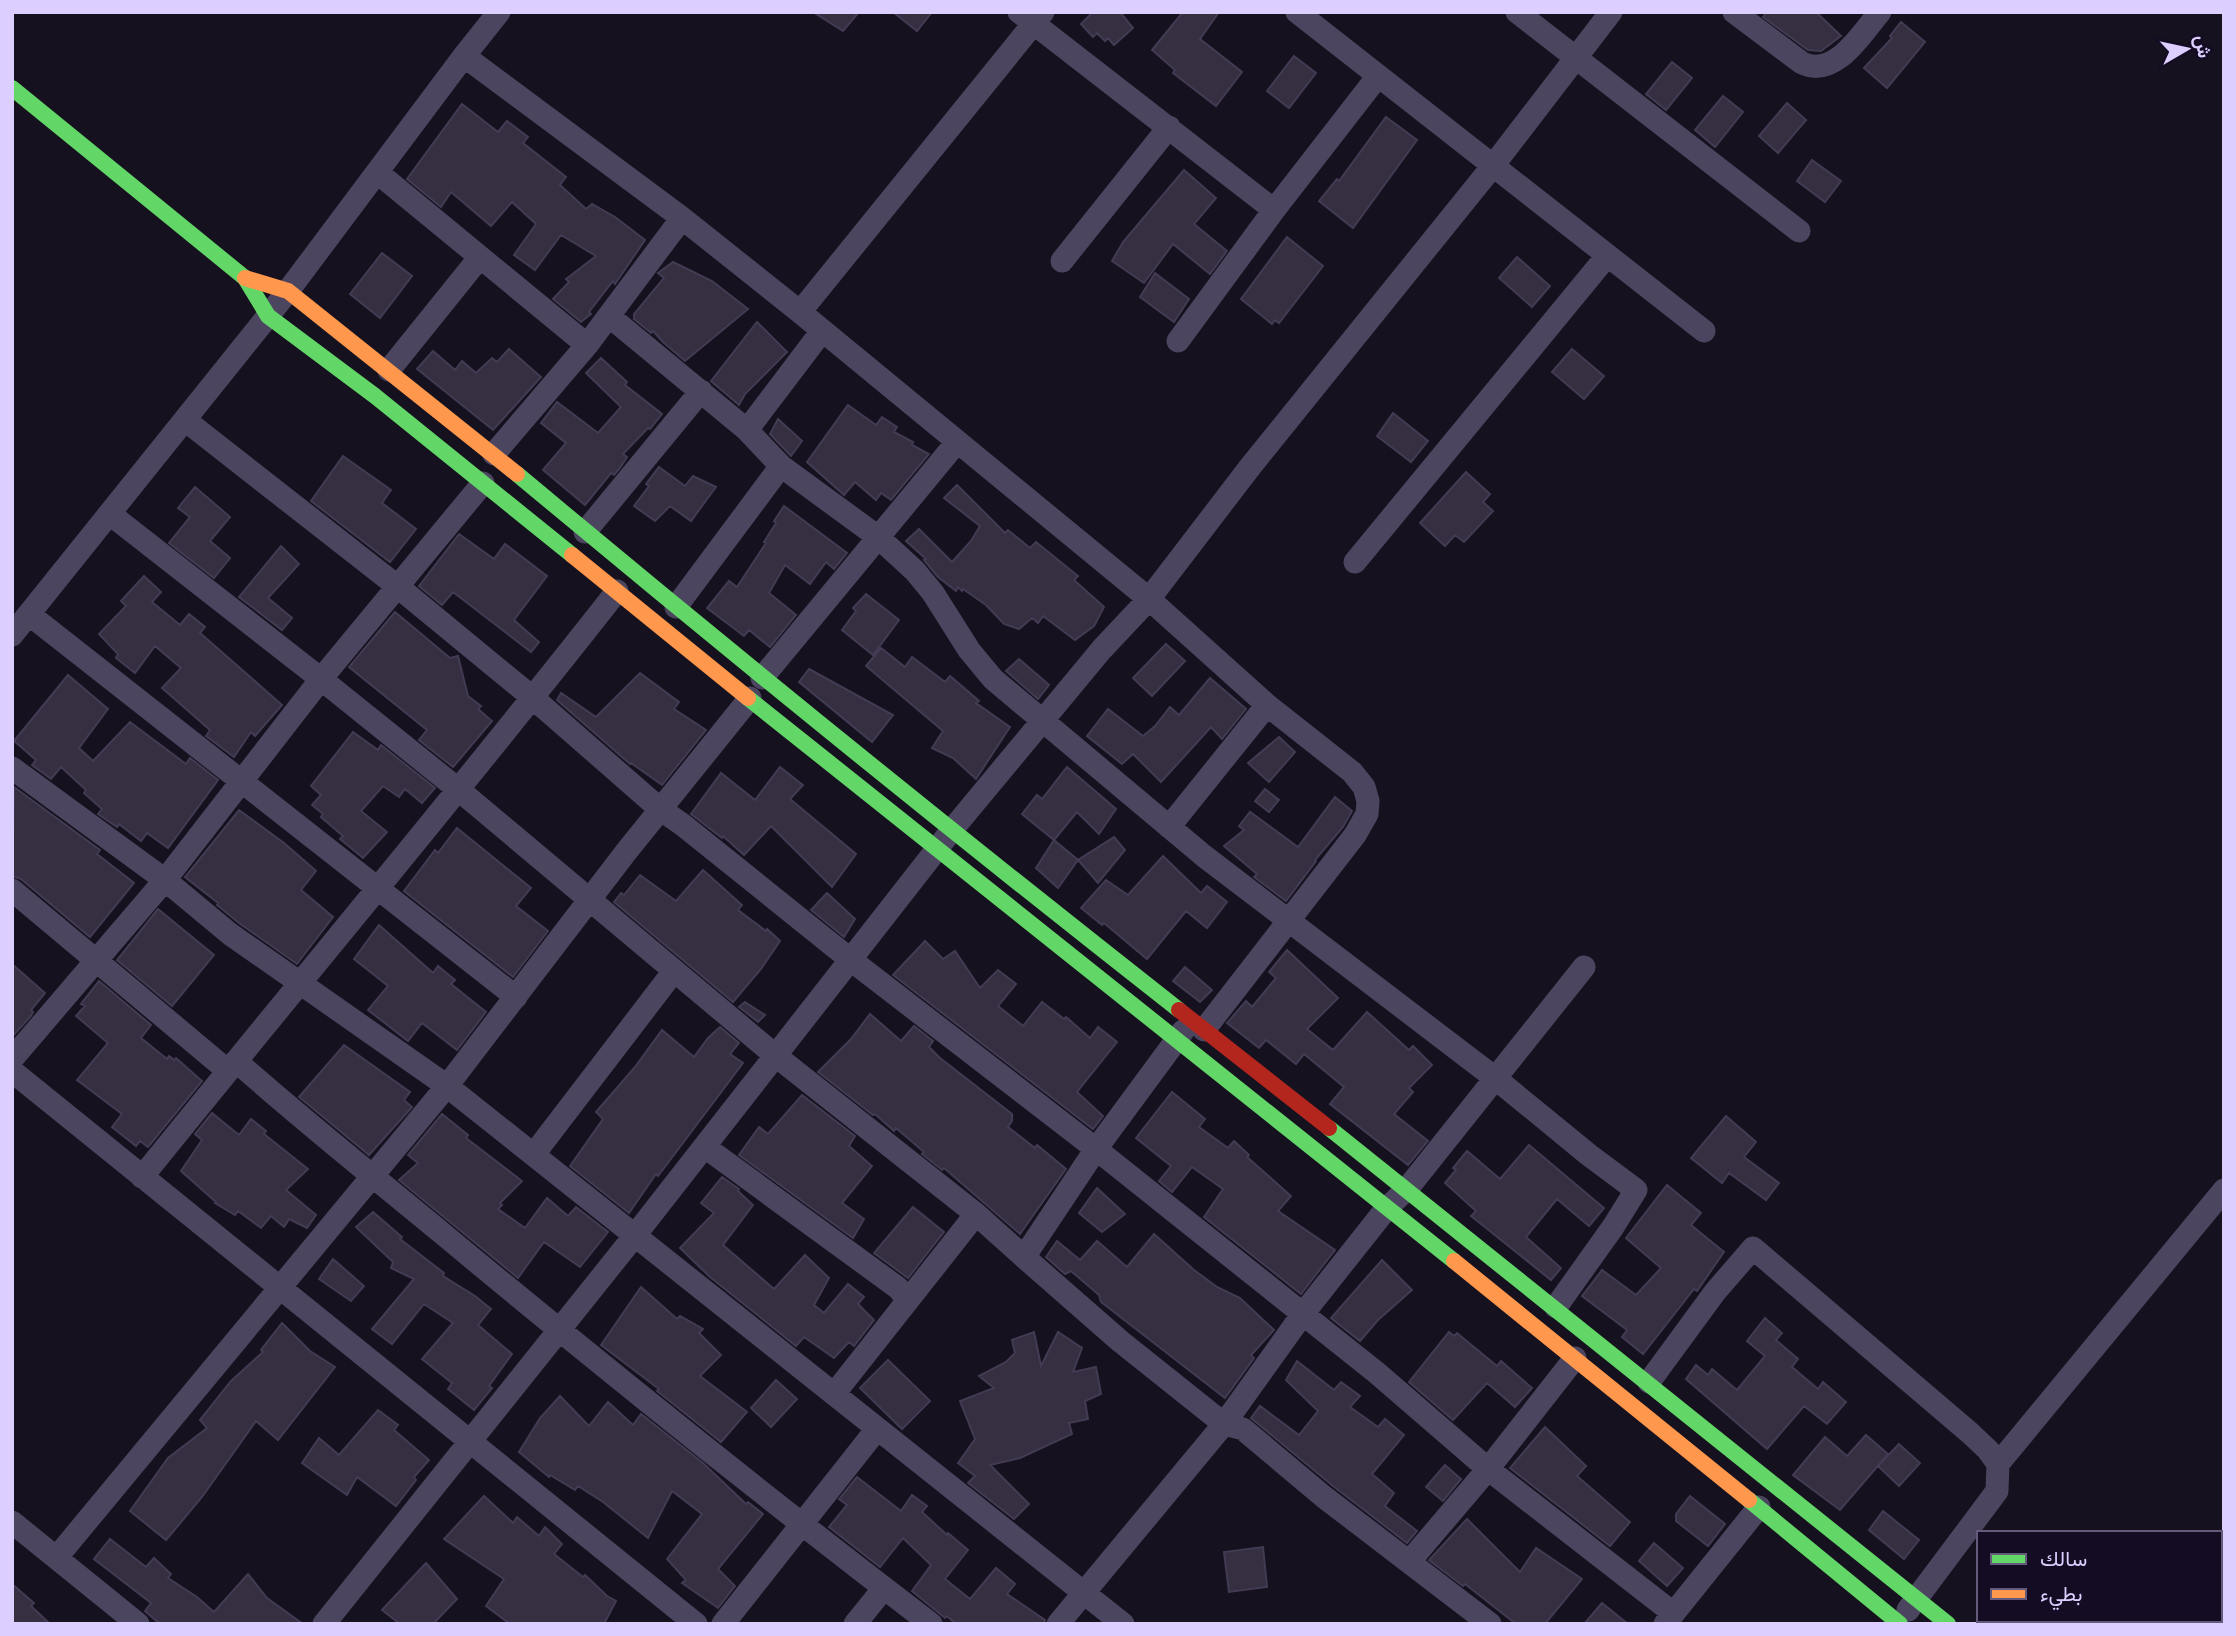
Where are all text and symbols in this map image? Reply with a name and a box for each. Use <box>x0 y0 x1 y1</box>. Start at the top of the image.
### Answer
north arrow <box>2152 14 2222 84</box>
text: ش <box>2190 33 2216 60</box>
legend <box>1977 1531 2222 1622</box>
text: سالك <box>2040 1546 2087 1571</box>
text: بطيء <box>2040 1581 2083 1611</box>

